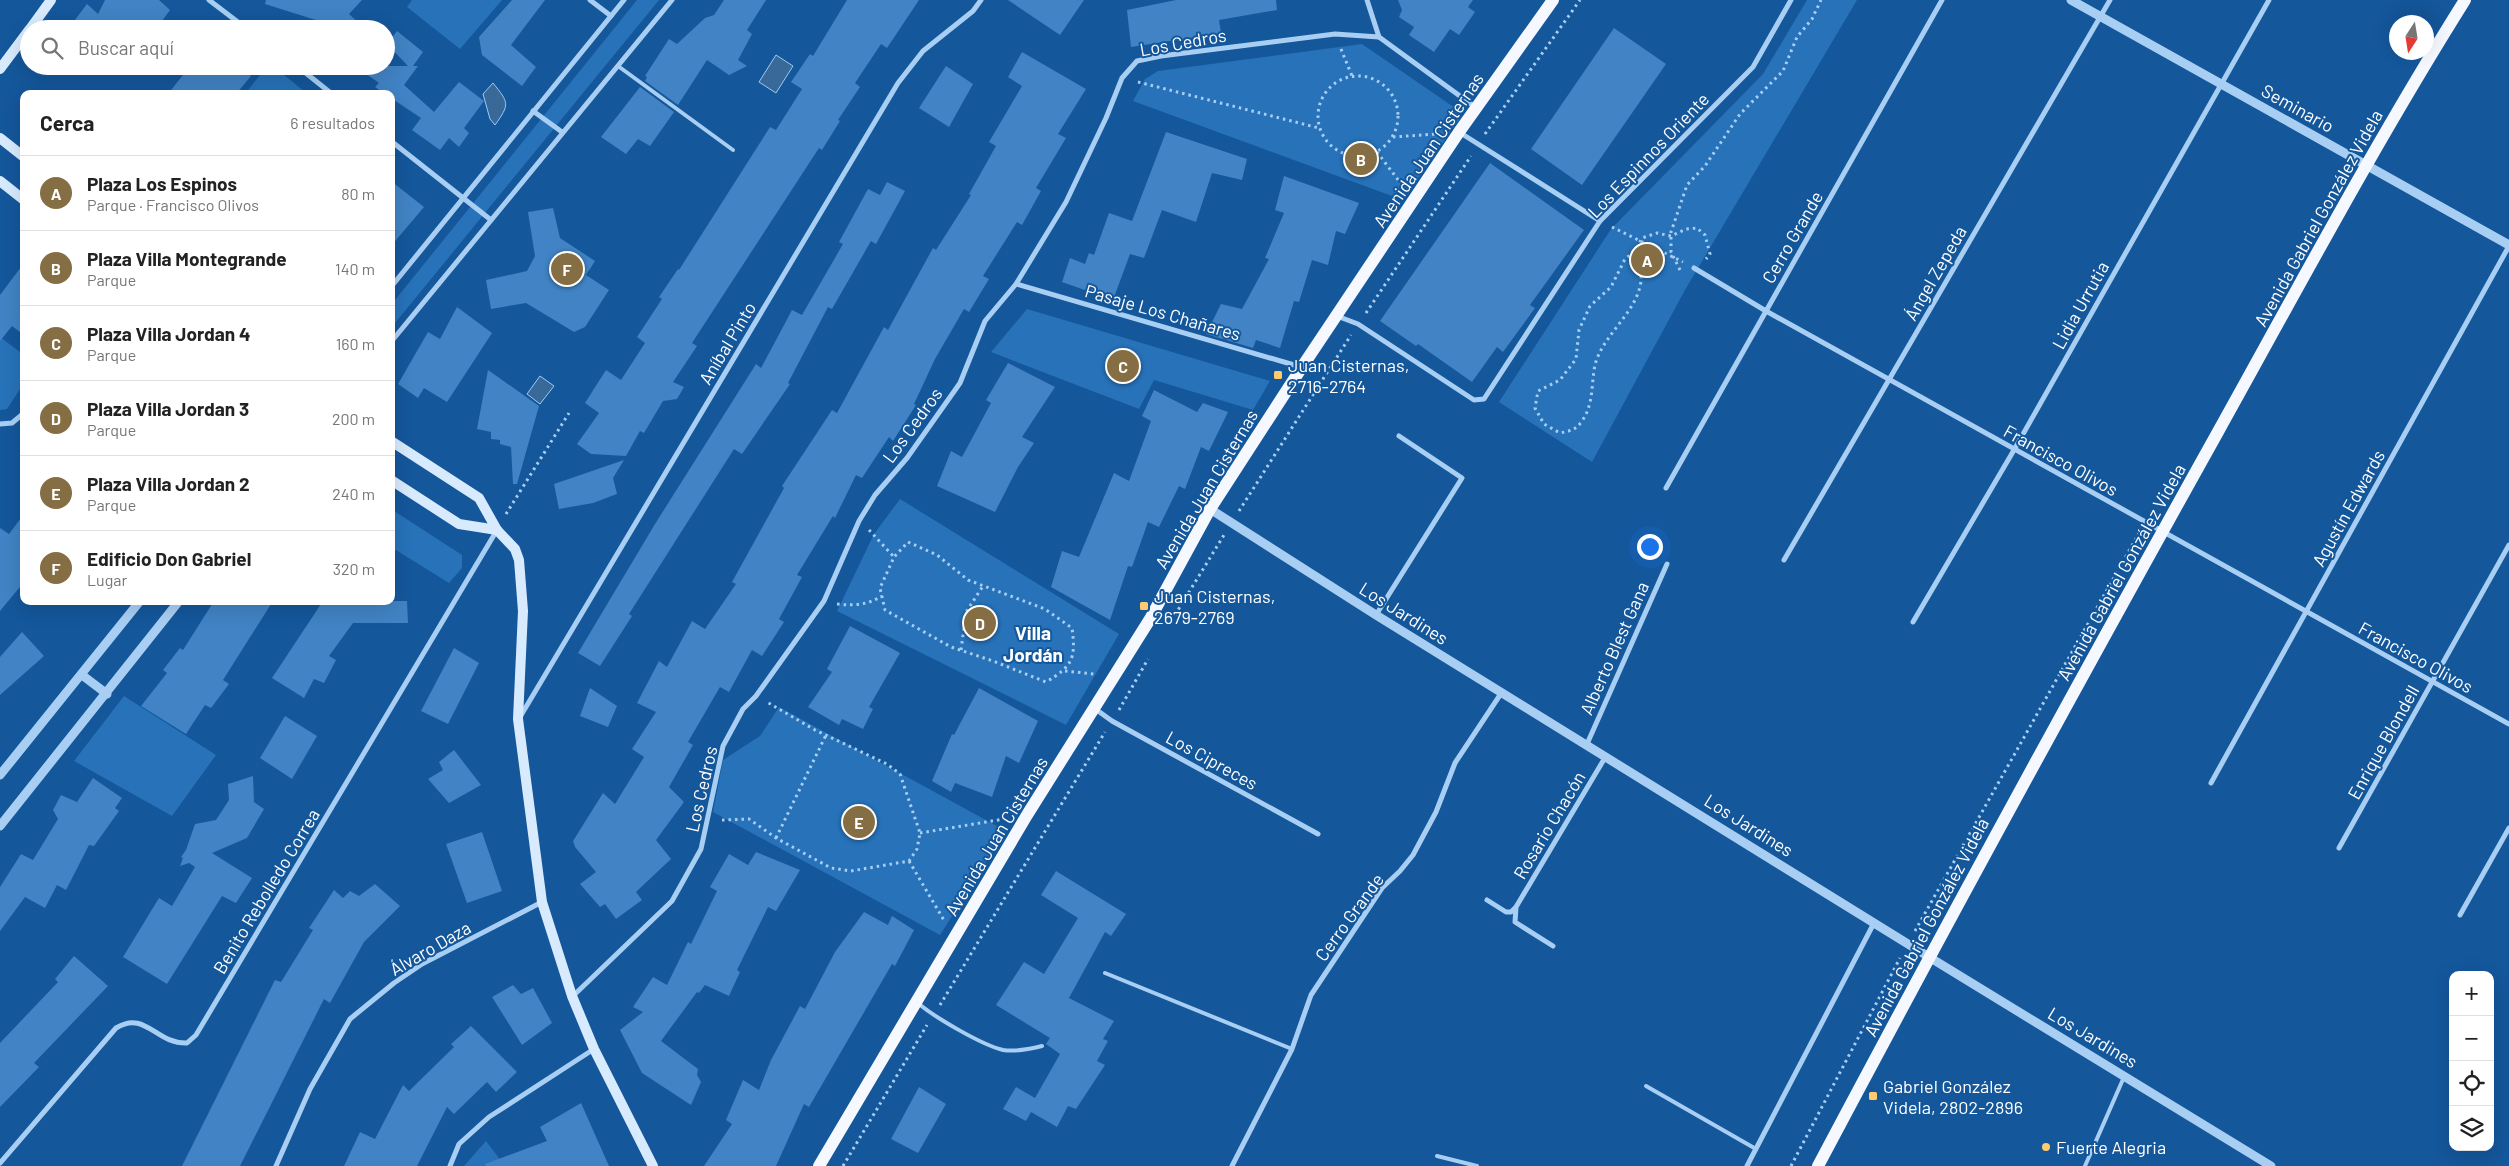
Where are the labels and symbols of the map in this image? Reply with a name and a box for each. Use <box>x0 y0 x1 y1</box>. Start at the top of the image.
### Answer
north arrow <box>2389 15 2434 60</box>
street label: Los Cedros <box>1138 24 1228 60</box>
street label: Avenida Juan Cisternas <box>1368 68 1488 232</box>
street label: Seminario <box>2258 79 2338 137</box>
street label: Los Espinnos Oriente <box>1583 88 1713 222</box>
street label: Avenida Gabriel González Videla <box>2249 106 2387 330</box>
pin: B <box>1345 140 1377 178</box>
street label: Cerro Grande <box>1757 187 1827 287</box>
street label: Ángel Zepeda <box>1899 222 1971 324</box>
pin: A <box>1631 241 1663 279</box>
pin: F <box>551 250 583 288</box>
street label: Lidia Urrutia <box>2047 257 2113 353</box>
street label: Pasaje Los Chañares <box>1083 279 1243 345</box>
street label: Aníbal Pinto <box>694 298 760 388</box>
pin: C <box>1107 347 1139 385</box>
place label: Juan Cisternas, 2716-2764 <box>1288 354 1409 397</box>
marker: Juan Cisternas, 2716-2764 <box>1272 369 1284 381</box>
street label: Los Cedros <box>877 383 947 467</box>
street label: Avenida Juan Cisternas <box>1150 405 1262 573</box>
street label: Francisco Olivos <box>2000 420 2122 500</box>
street label: Agustín Edwards <box>2307 446 2389 570</box>
street label: Avenida Gabriel González Videla <box>2052 460 2190 684</box>
your location <box>1637 534 1663 560</box>
street label: Los Jardines <box>1356 577 1452 649</box>
street label: Alberto Blest Gana <box>1575 578 1653 718</box>
place label: Juan Cisternas, 2679-2769 <box>1154 585 1275 628</box>
marker: Juan Cisternas, 2679-2769 <box>1138 600 1150 612</box>
pin: D <box>964 604 996 642</box>
street label: Francisco Olivos <box>2355 617 2477 697</box>
district label: Villa Jordán <box>1003 621 1063 666</box>
street label: Enrique Blondell <box>2343 681 2423 803</box>
street label: Los Cipreces <box>1162 726 1262 794</box>
street label: Los Cedros <box>680 744 722 834</box>
street label: Avenida Juan Cisternas <box>940 752 1052 920</box>
street label: Rosario Chacón <box>1508 767 1590 883</box>
street label: Los Jardines <box>1701 789 1797 861</box>
pin: E <box>843 803 875 841</box>
street label: Benito Rebolledo Correa <box>208 805 324 977</box>
street label: Avenida Gabriel González Videla <box>1859 814 1993 1040</box>
street label: Cerro Grande <box>1310 869 1388 965</box>
street label: Álvaro Daza <box>386 916 474 980</box>
street label: Los Jardines <box>2044 1002 2142 1072</box>
place label: Gabriel González Videla, 2802-2896 <box>1883 1075 2023 1118</box>
marker: Gabriel González Videla, 2802-2896 <box>1867 1090 1879 1102</box>
place label: Fuerte Alegria <box>2056 1136 2166 1158</box>
marker: Fuerte Alegria <box>2040 1141 2052 1153</box>

